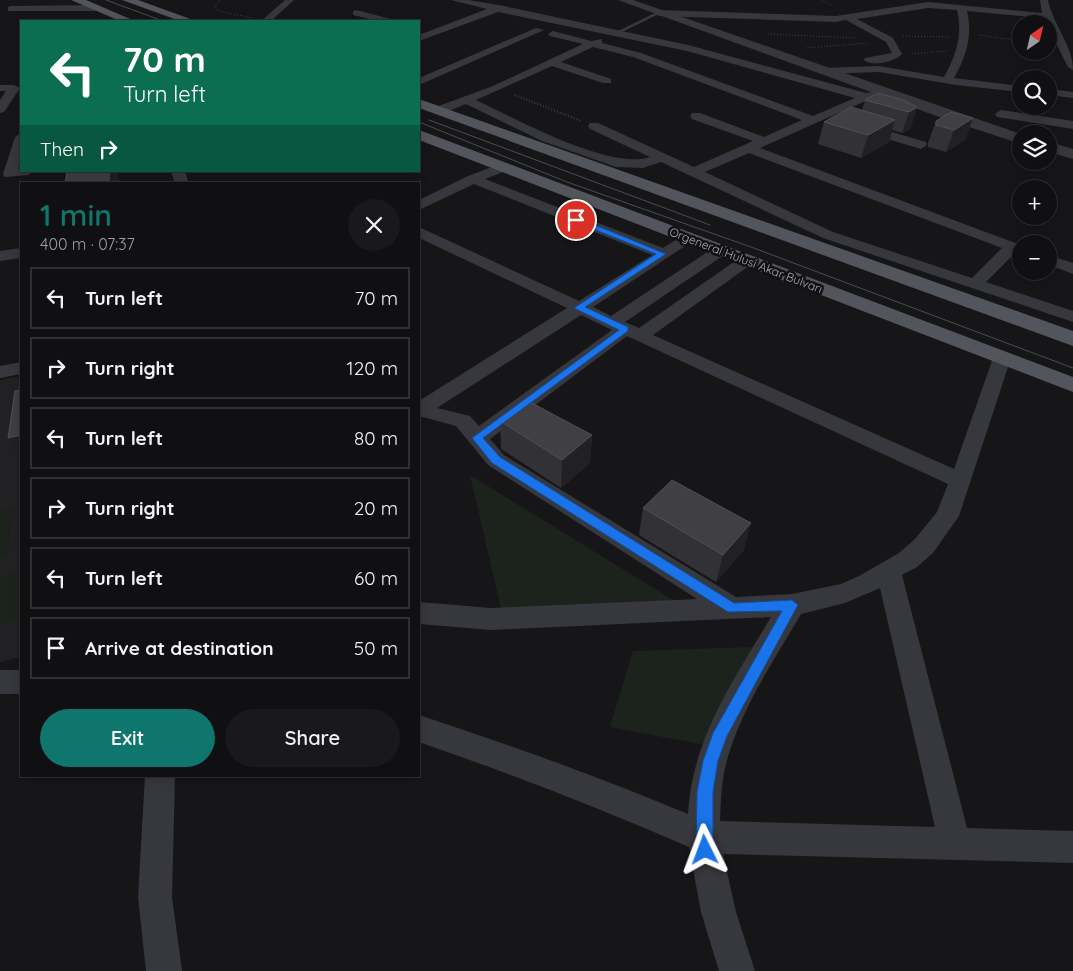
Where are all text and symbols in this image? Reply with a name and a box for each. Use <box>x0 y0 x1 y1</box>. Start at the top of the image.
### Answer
north arrow <box>1012 15 1058 60</box>
map controls <box>1012 15 1057 280</box>
text: 70 m <box>123 37 206 81</box>
icon: left <box>40 40 105 105</box>
button: search <box>1012 70 1057 115</box>
text: Turn left <box>123 80 206 108</box>
button: layers <box>1012 125 1057 170</box>
icon: right <box>94 135 122 163</box>
text: Then <box>40 137 84 161</box>
button: + <box>1012 180 1057 225</box>
text: 1 min <box>40 196 112 234</box>
button: close <box>348 199 400 251</box>
pin <box>555 199 597 241</box>
icon: arrive <box>562 206 590 234</box>
street label: Orgeneral Hulusi Akar Bulvarı <box>667 224 825 296</box>
text: 400 m · 07:37 <box>40 234 135 254</box>
button: − <box>1012 235 1057 280</box>
icon: left <box>42 284 70 312</box>
text: Turn left <box>85 286 163 310</box>
text: 70 m <box>354 286 398 310</box>
icon: right <box>42 354 70 382</box>
text: Turn right <box>85 356 174 380</box>
text: 120 m <box>347 356 398 380</box>
icon: left <box>42 424 70 452</box>
text: Turn left <box>85 426 163 450</box>
text: 80 m <box>354 426 398 450</box>
icon: right <box>42 494 70 522</box>
text: Turn right <box>85 496 174 520</box>
text: 20 m <box>354 496 398 520</box>
icon: left <box>42 564 70 592</box>
text: Turn left <box>85 566 163 590</box>
text: 60 m <box>354 566 398 590</box>
icon: arrive <box>42 634 70 662</box>
text: Arrive at destination <box>85 636 274 660</box>
text: 50 m <box>354 636 398 660</box>
button: Exit <box>40 709 215 767</box>
button: Share <box>225 709 400 767</box>
position arrow <box>678 823 730 875</box>

